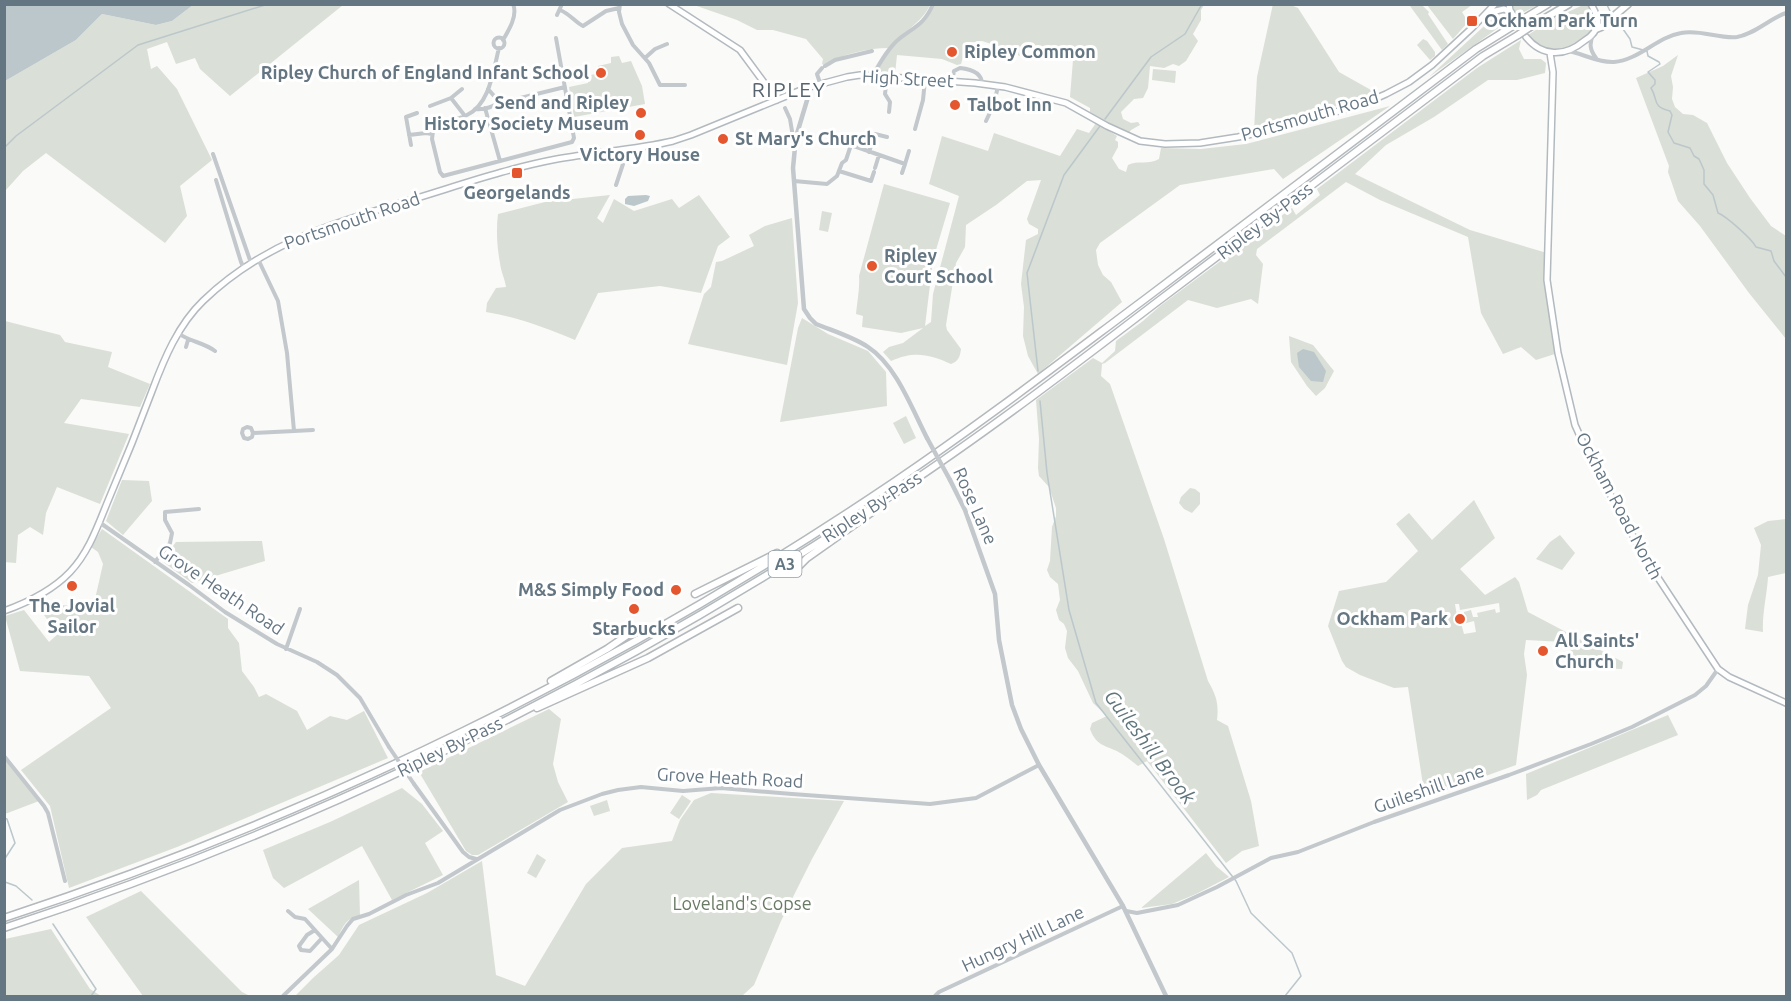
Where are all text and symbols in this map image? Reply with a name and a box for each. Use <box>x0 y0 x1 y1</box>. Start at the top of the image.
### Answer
place label: Ockham Park Turn <box>1484 10 1638 30</box>
marker: Ockham Park Turn <box>1465 14 1479 28</box>
place label: Ripley Common <box>964 41 1096 61</box>
marker: Ripley Common <box>945 45 959 59</box>
place label: Ripley Church of England Infant School <box>261 62 590 82</box>
marker: Ripley Church of England Infant School <box>594 66 608 80</box>
street label: High Street <box>862 66 954 90</box>
district label: RIPLEY <box>752 77 826 101</box>
street label: Portsmouth Road <box>1239 86 1381 144</box>
place label: Send and Ripley History Society Museum <box>424 92 629 133</box>
place label: Talbot Inn <box>967 94 1052 114</box>
marker: Talbot Inn <box>948 98 962 112</box>
marker: Send and Ripley History Society Museum <box>634 106 648 120</box>
marker: Victory House <box>633 128 647 142</box>
place label: St Mary's Church <box>735 128 877 148</box>
marker: St Mary's Church <box>716 132 730 146</box>
place label: Victory House <box>580 144 700 164</box>
marker: Georgelands <box>510 166 524 180</box>
street label: Ripley By-Pass <box>1213 178 1316 263</box>
place label: Georgelands <box>463 182 571 202</box>
street label: Portsmouth Road <box>281 187 422 253</box>
place label: Ripley Court School <box>884 245 993 286</box>
marker: Ripley Court School <box>865 259 879 273</box>
street label: Ockham Road North <box>1573 429 1667 583</box>
street label: Rose Lane <box>950 464 1002 547</box>
street label: Ripley By-Pass <box>818 467 925 546</box>
street label: Grove Heath Road <box>155 540 288 638</box>
road number: A3 <box>768 551 802 577</box>
marker: The Jovial Sailor <box>65 579 79 593</box>
place label: M&S Simply Food <box>518 579 664 599</box>
marker: M&S Simply Food <box>669 583 683 597</box>
place label: The Jovial Sailor <box>29 595 115 636</box>
marker: Starbucks <box>627 602 641 616</box>
place label: Ockham Park <box>1336 608 1448 628</box>
marker: Ockham Park <box>1453 612 1467 626</box>
place label: Starbucks <box>592 618 676 638</box>
place label: All Saints' Church <box>1555 630 1639 671</box>
marker: All Saints' Church <box>1536 644 1550 658</box>
water label: Guileshill Brook <box>1100 685 1201 809</box>
street label: Ripley By-Pass <box>394 712 506 780</box>
street label: Guileshill Lane <box>1371 760 1487 816</box>
street label: Grove Heath Road <box>656 763 804 791</box>
park label: Loveland's Copse <box>672 893 812 913</box>
street label: Hungry Hill Lane <box>958 901 1087 975</box>

